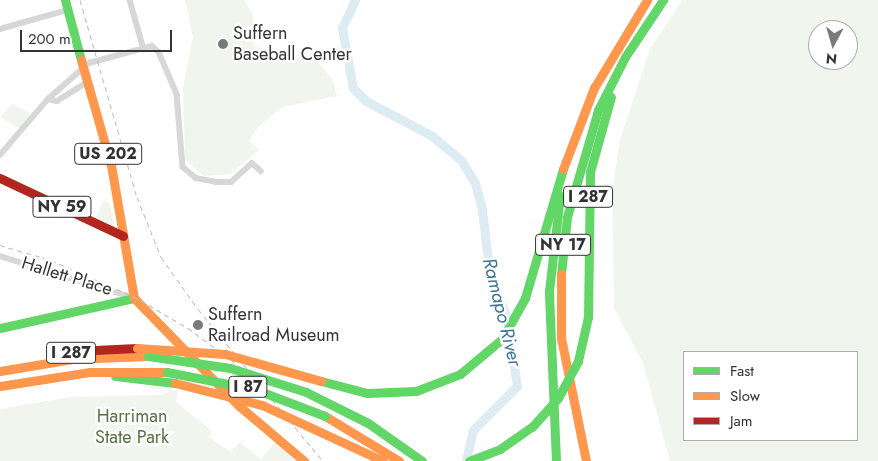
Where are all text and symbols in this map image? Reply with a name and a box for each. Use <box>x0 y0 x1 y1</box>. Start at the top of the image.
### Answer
scale bar <box>22 20 175 52</box>
north arrow <box>808 20 858 70</box>
place label: Suffern Baseball Center <box>233 23 352 66</box>
text: 200 m <box>28 28 71 50</box>
marker: Suffern Baseball Center <box>217 38 229 50</box>
text: N <box>825 48 838 69</box>
road number: US 202 <box>73 140 143 168</box>
road number: I 287 <box>563 183 613 210</box>
road number: NY 59 <box>32 193 92 220</box>
road number: NY 17 <box>534 232 592 258</box>
street label: Hallett Place <box>19 252 115 300</box>
water label: Ramapo River <box>478 256 526 368</box>
place label: Suffern Railroad Museum <box>208 304 340 346</box>
marker: Suffern Railroad Museum <box>192 319 204 331</box>
road number: I 287 <box>46 339 96 366</box>
legend <box>683 351 858 441</box>
text: Fast <box>730 360 754 382</box>
road number: I 87 <box>228 374 268 401</box>
text: Slow <box>730 385 760 407</box>
park label: Harriman State Park <box>95 406 169 448</box>
text: Jam <box>730 410 753 432</box>

